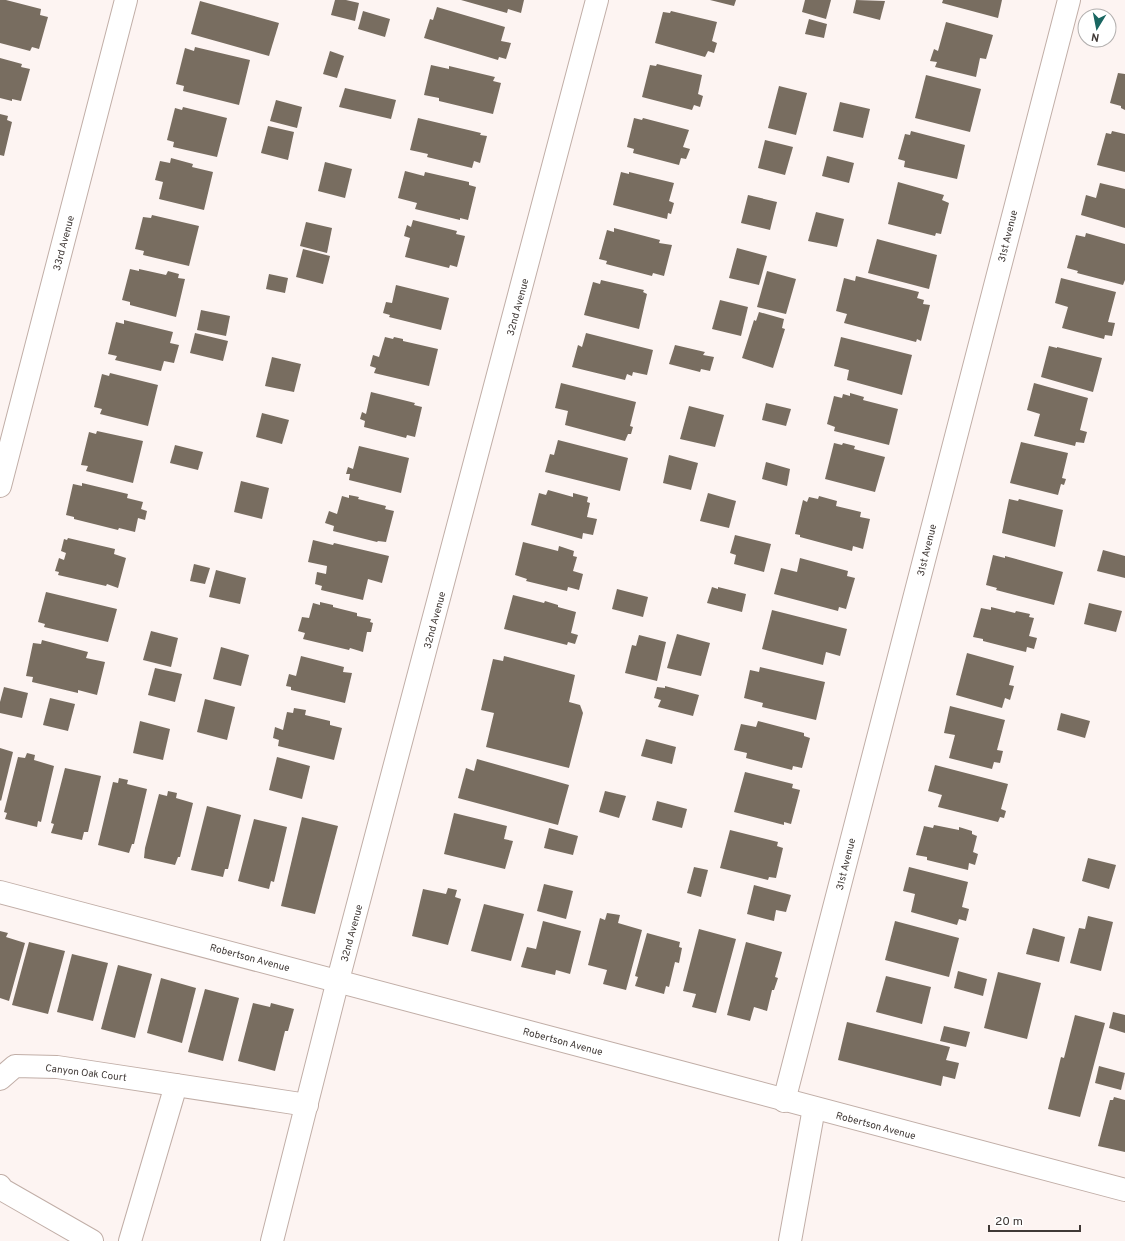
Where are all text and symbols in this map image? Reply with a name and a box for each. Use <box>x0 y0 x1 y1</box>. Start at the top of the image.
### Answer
north arrow <box>1077 8 1117 48</box>
text: N <box>1090 29 1101 44</box>
street label: 31st Avenue <box>996 209 1021 264</box>
street label: 33rd Avenue <box>51 214 78 272</box>
street label: 32nd Avenue <box>505 277 532 337</box>
street label: 31st Avenue <box>915 523 940 578</box>
street label: 32nd Avenue <box>422 590 449 650</box>
street label: 31st Avenue <box>834 837 859 892</box>
street label: 32nd Avenue <box>339 903 366 963</box>
street label: Robertson Avenue <box>208 942 291 975</box>
street label: Robertson Avenue <box>521 1026 604 1059</box>
street label: Canyon Oak Court <box>44 1062 127 1085</box>
street label: Robertson Avenue <box>834 1110 917 1143</box>
scale bar <box>989 1207 1080 1233</box>
text: 20 m <box>995 1214 1023 1230</box>

